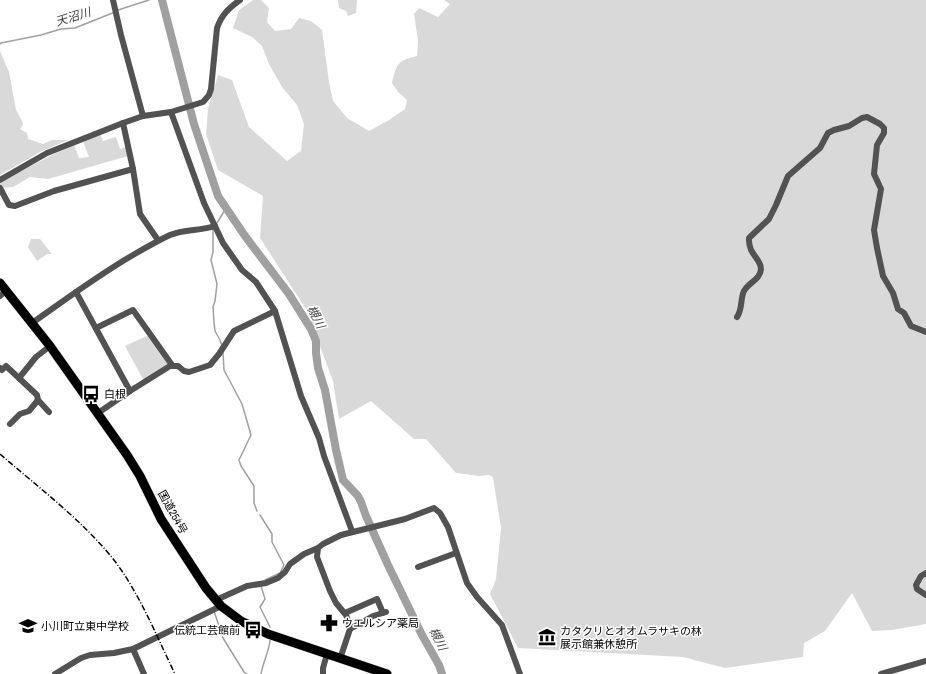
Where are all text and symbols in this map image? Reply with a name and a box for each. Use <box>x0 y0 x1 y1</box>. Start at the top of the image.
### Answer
water label: 天沼川 <box>53 4 94 30</box>
water label: 槻川 <box>303 303 329 333</box>
bus stop icon: 白根 <box>81 384 101 404</box>
place label: 白根 <box>104 387 126 401</box>
street label: 国道254号 <box>155 488 191 536</box>
pharmacy icon: ウエルシア薬局 <box>319 613 339 633</box>
school or university icon: 小川町立東中学校 <box>18 616 38 636</box>
place label: ウエルシア薬局 <box>342 616 419 630</box>
place label: 小川町立東中学校 <box>41 619 129 633</box>
bus stop icon: 伝統工芸館前 <box>243 620 263 640</box>
place label: 伝統工芸館前 <box>174 623 240 637</box>
place label: カタクリとオオムラサキの林 展示館兼休憩所 <box>560 624 702 651</box>
water label: 槻川 <box>426 625 451 655</box>
museum icon: カタクリとオオムラサキの林 展示館兼休憩所 <box>537 627 557 647</box>

